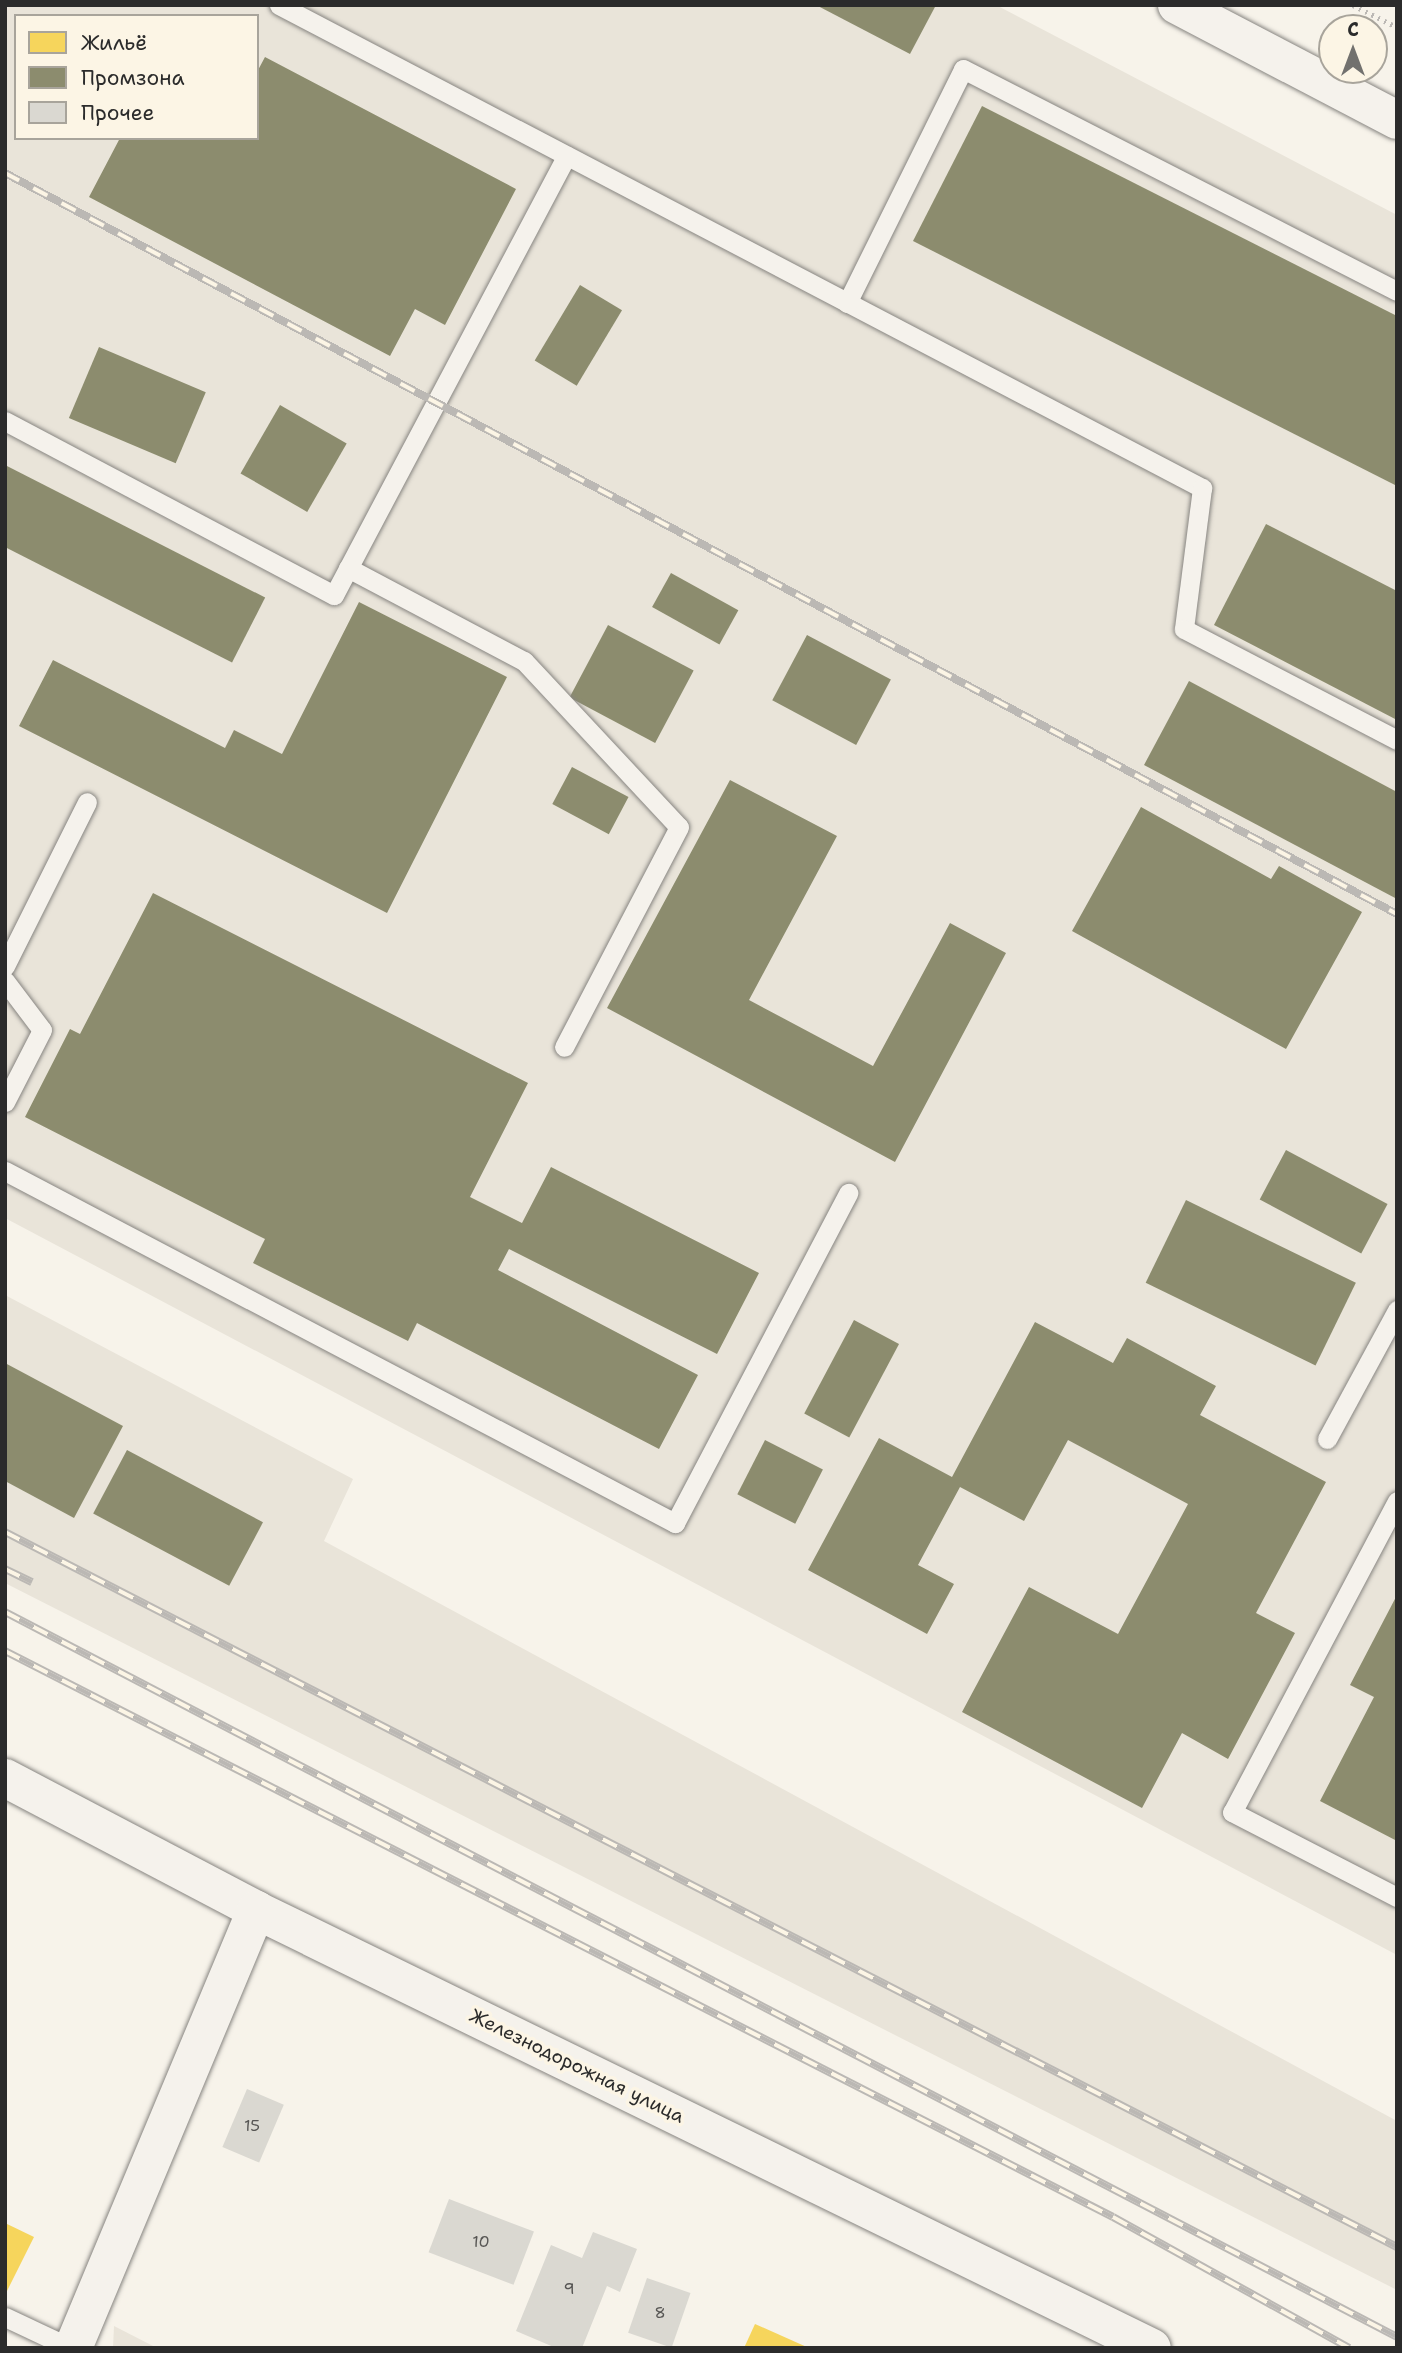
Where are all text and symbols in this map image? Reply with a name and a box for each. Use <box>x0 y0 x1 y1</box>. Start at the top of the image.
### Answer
legend <box>14 14 259 140</box>
north arrow <box>1318 14 1388 84</box>
text: С <box>1347 17 1359 42</box>
text: Жильё <box>81 29 147 57</box>
text: Промзона <box>81 64 184 92</box>
text: Прочее <box>81 99 154 127</box>
street label: Железнодорожная улица <box>466 2004 688 2128</box>
house number: 15 <box>244 2116 260 2136</box>
house number: 10 <box>472 2232 490 2252</box>
house number: 9 <box>563 2279 575 2299</box>
house number: 8 <box>654 2303 666 2323</box>

